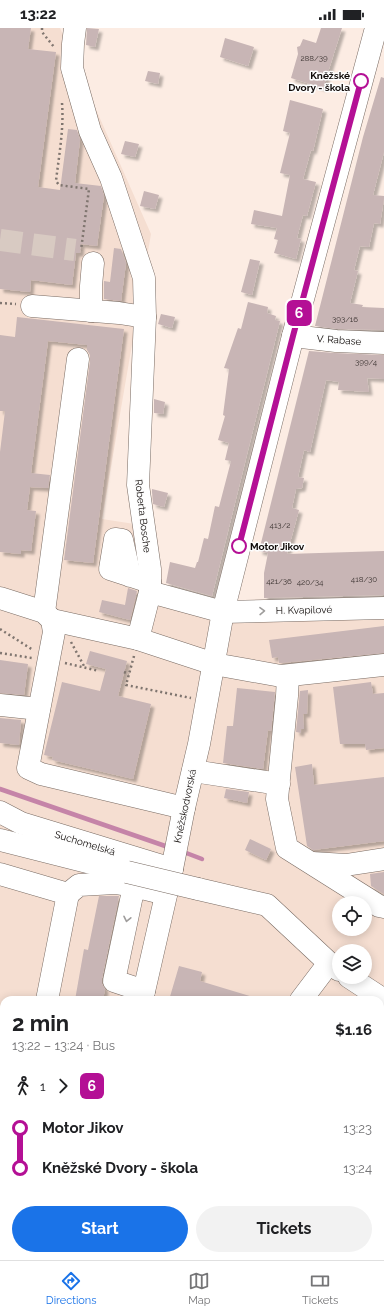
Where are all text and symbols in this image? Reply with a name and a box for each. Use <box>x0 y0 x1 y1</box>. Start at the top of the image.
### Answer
text: 13:22 <box>20 5 56 23</box>
house number: 288/39 <box>300 53 328 63</box>
place label: Kněžské Dvory - škola <box>288 70 350 93</box>
marker: Kněžské Dvory - škola <box>353 73 369 89</box>
line badge: 6 <box>286 300 312 326</box>
text: 6 <box>295 305 303 321</box>
house number: 393/16 <box>332 314 358 324</box>
street label: V. Rabase <box>316 333 362 347</box>
house number: 399/4 <box>355 357 378 367</box>
street label: Roberta Bosche <box>133 479 153 553</box>
house number: 413/2 <box>270 520 290 530</box>
marker: Motor Jikov <box>231 538 247 554</box>
place label: Motor Jikov <box>250 541 305 552</box>
house number: 418/30 <box>351 574 377 584</box>
house number: 421/36 <box>266 576 292 586</box>
house number: 420/34 <box>297 577 324 587</box>
street label: H. Kvapilové <box>276 604 332 616</box>
one-way arrow <box>259 607 265 615</box>
street label: Kněžskodvorská <box>172 768 198 844</box>
street label: Suchomelská <box>53 829 117 857</box>
map controls <box>332 896 372 984</box>
button: locate <box>332 896 372 936</box>
one-way arrow <box>123 916 132 922</box>
button: layers <box>332 944 372 984</box>
text: 2 min <box>12 1010 69 1036</box>
text: $1.16 <box>335 1021 372 1039</box>
text: 13:22 – 13:24 · Bus <box>12 1038 115 1053</box>
icon: walk <box>12 1075 34 1097</box>
icon: forward <box>52 1075 74 1097</box>
text: 6 <box>88 1078 96 1094</box>
text: 1 <box>40 1079 46 1094</box>
text: Motor Jikov <box>42 1119 123 1137</box>
text: 13:23 <box>343 1121 372 1136</box>
text: Kněžské Dvory - škola <box>42 1159 198 1177</box>
text: 13:24 <box>343 1161 372 1176</box>
button: Start <box>12 1206 188 1252</box>
button: Tickets <box>196 1206 372 1252</box>
tab: Directions <box>46 1270 97 1307</box>
tab: Map <box>188 1270 211 1307</box>
tab: Tickets <box>302 1270 338 1307</box>

